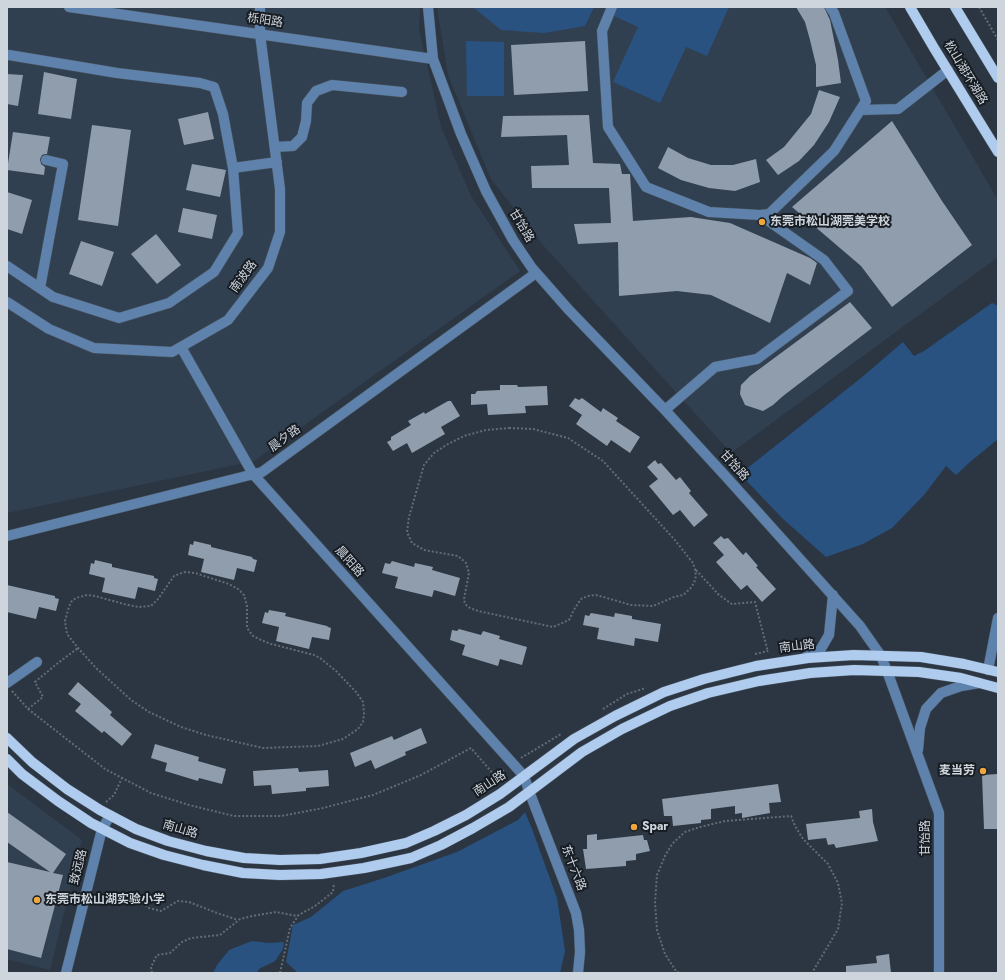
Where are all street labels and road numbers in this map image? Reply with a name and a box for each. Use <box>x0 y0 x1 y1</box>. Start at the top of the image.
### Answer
street label: 栎阳路 <box>246 11 284 31</box>
street label: 松山湖环湖路 <box>940 38 990 108</box>
street label: 甘饴路 <box>506 207 536 245</box>
street label: 南波路 <box>228 258 260 296</box>
street label: 晨夕路 <box>266 423 304 455</box>
street label: 甘饴路 <box>717 448 751 484</box>
street label: 晨阳路 <box>332 544 366 580</box>
street label: 南山路 <box>778 638 816 656</box>
street label: 南山路 <box>471 768 509 800</box>
street label: 南山路 <box>161 818 199 842</box>
street label: 甘饴路 <box>919 820 933 856</box>
street label: 东十六路 <box>558 843 588 893</box>
street label: 致远路 <box>68 848 90 886</box>

